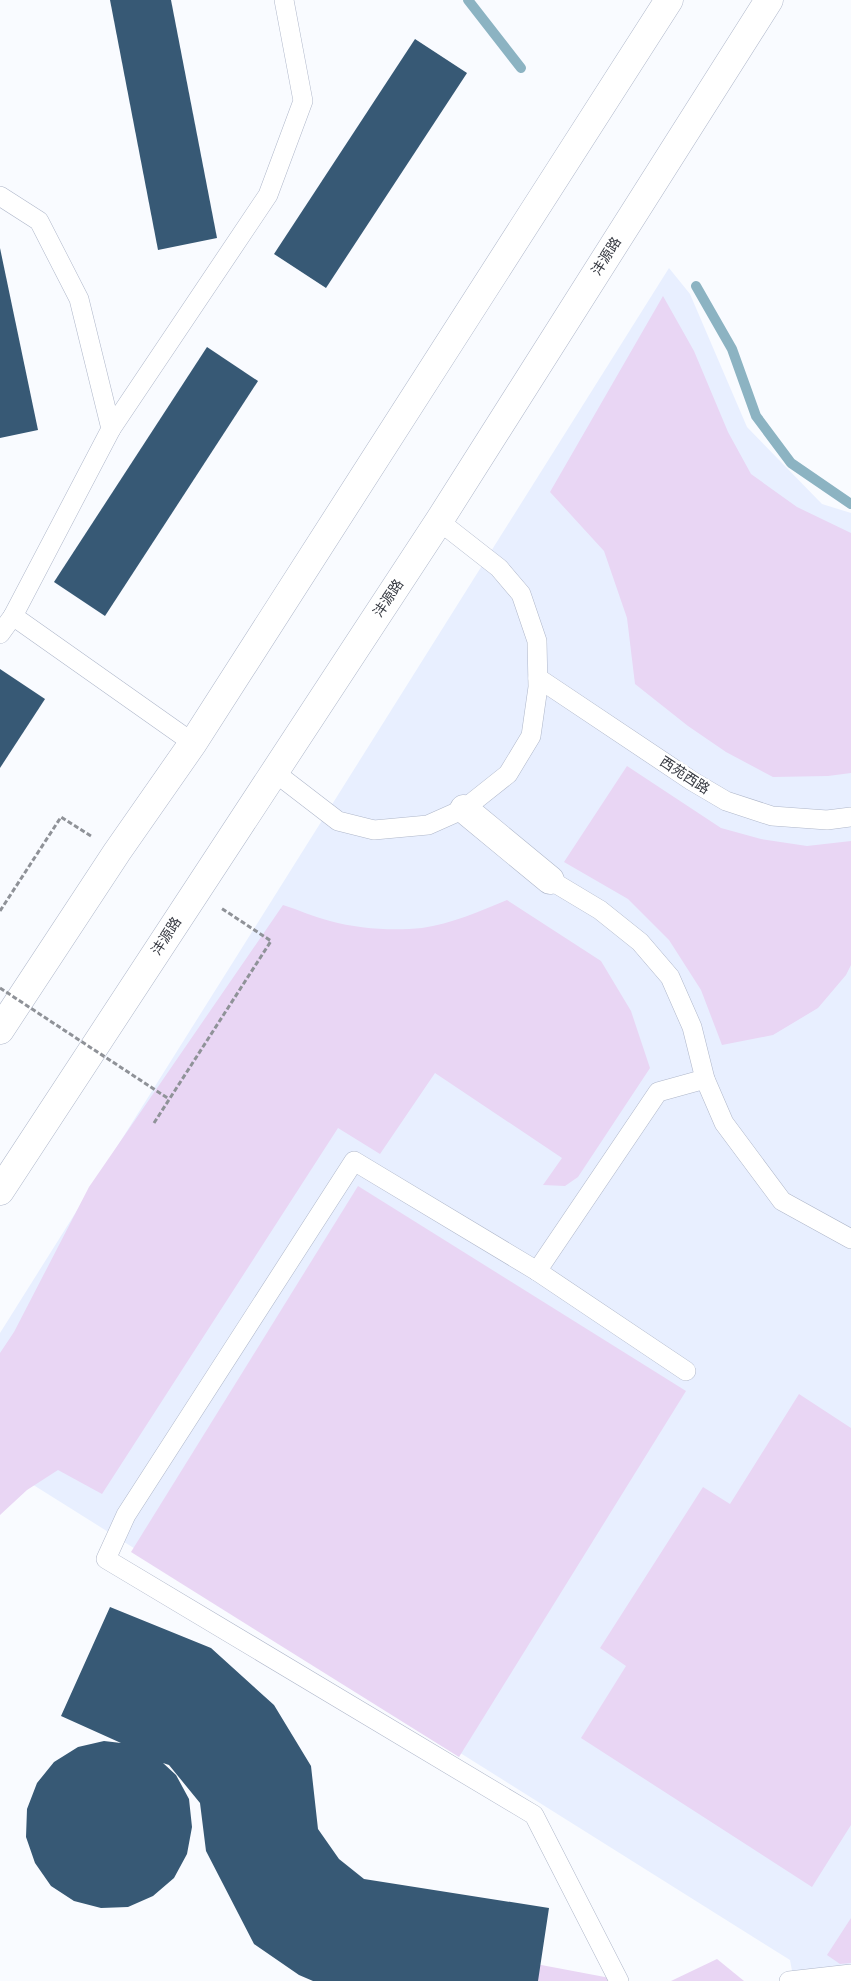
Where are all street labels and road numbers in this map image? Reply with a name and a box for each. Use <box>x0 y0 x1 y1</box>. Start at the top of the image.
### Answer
street label: 沣源路 <box>587 233 625 279</box>
street label: 沣源路 <box>369 576 407 620</box>
street label: 西苑西路 <box>657 752 713 798</box>
street label: 沣源路 <box>147 913 185 959</box>

